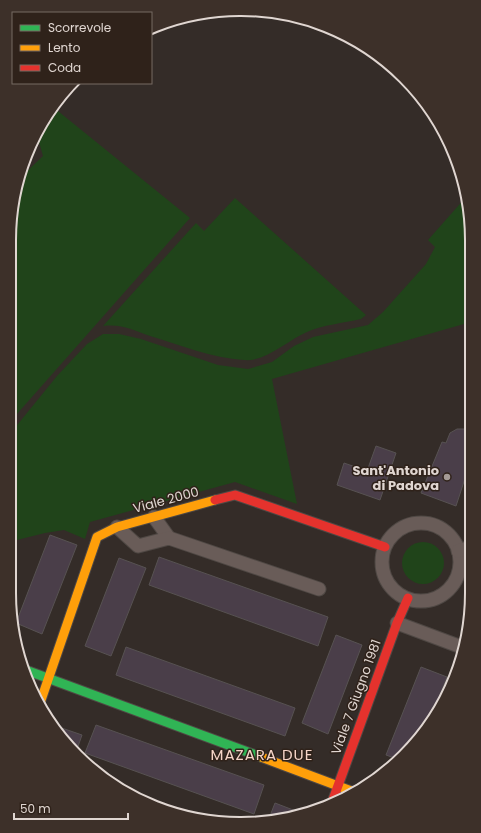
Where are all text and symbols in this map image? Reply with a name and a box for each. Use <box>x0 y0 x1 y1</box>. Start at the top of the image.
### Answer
legend <box>12 12 152 84</box>
text: Scorrevole <box>48 19 111 36</box>
text: Lento <box>48 39 81 56</box>
text: Coda <box>48 59 81 76</box>
place label: Sant'Antonio di Padova <box>352 461 439 495</box>
marker: Sant'Antonio di Padova <box>442 472 452 482</box>
street label: Viale 2000 <box>131 482 201 518</box>
street label: Viale 7 Giugno 1981 <box>326 637 386 757</box>
district label: MAZARA DUE <box>211 744 313 765</box>
scale bar <box>14 795 128 821</box>
text: 50 m <box>20 800 51 817</box>

